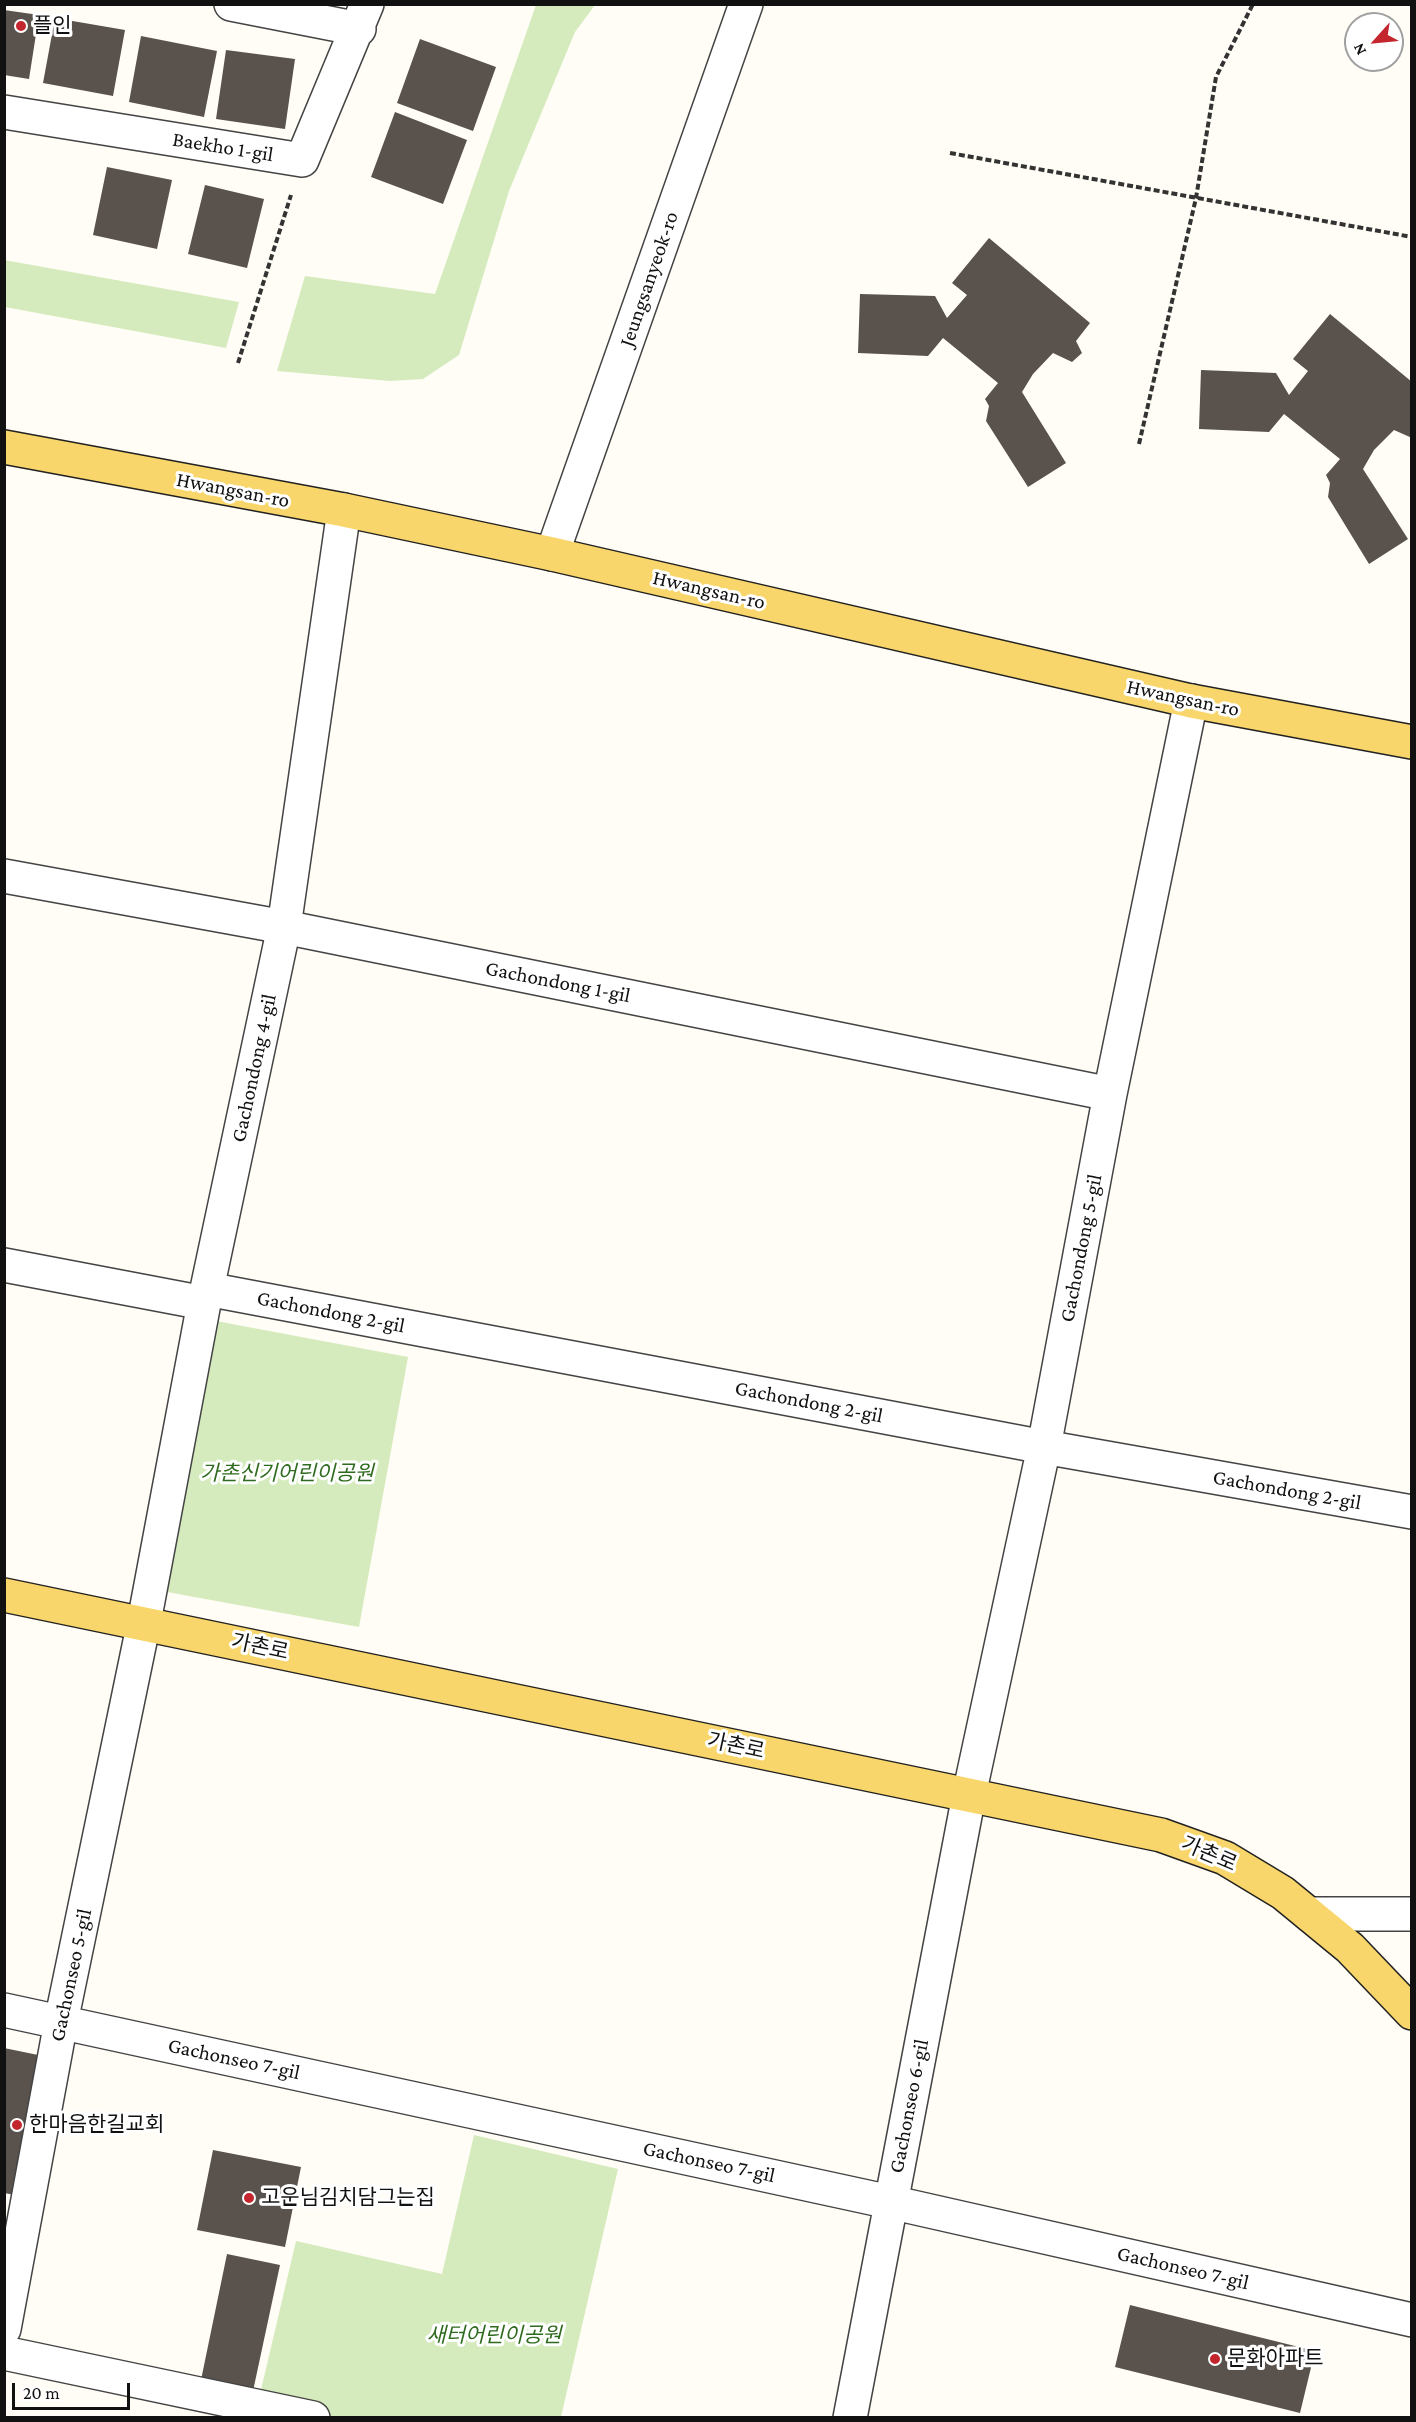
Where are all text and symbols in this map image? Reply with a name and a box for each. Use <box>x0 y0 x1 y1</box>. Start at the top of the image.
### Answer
north arrow <box>1344 12 1404 72</box>
place label: 플인 <box>33 13 72 39</box>
marker: 플인 <box>14 19 28 33</box>
text: N <box>1349 41 1369 58</box>
street label: Baekho 1-gil <box>171 127 275 167</box>
street label: Jeungsanyeok-ro <box>614 208 684 350</box>
street label: Hwangsan-ro <box>174 467 292 513</box>
street label: Hwangsan-ro <box>650 565 768 615</box>
street label: Hwangsan-ro <box>1124 674 1242 722</box>
street label: Gachondong 1-gil <box>483 956 633 1008</box>
street label: Gachondong 4-gil <box>226 992 282 1144</box>
street label: Gachondong 5-gil <box>1054 1172 1108 1324</box>
street label: Gachondong 2-gil <box>255 1285 407 1339</box>
street label: Gachondong 2-gil <box>733 1375 885 1429</box>
park label: 가촌신기어린이공원 <box>200 1461 374 1487</box>
street label: Gachondong 2-gil <box>1211 1465 1363 1515</box>
street label: 가촌로 <box>229 1629 291 1665</box>
street label: 가촌로 <box>705 1728 767 1764</box>
street label: 가촌로 <box>1177 1831 1241 1877</box>
street label: Gachonseo 5-gil <box>45 1906 97 2044</box>
street label: Gachonseo 7-gil <box>166 2033 302 2085</box>
street label: Gachonseo 6-gil <box>884 2037 934 2175</box>
place label: 한마음한길교회 <box>29 2112 164 2138</box>
marker: 한마음한길교회 <box>10 2118 24 2132</box>
street label: Gachonseo 7-gil <box>641 2136 777 2188</box>
place label: 고운님김치담그는집 <box>261 2185 435 2211</box>
marker: 고운님김치담그는집 <box>242 2191 256 2205</box>
street label: Gachonseo 7-gil <box>1115 2241 1251 2295</box>
park label: 새터어린이공원 <box>426 2323 562 2349</box>
place label: 문화아파트 <box>1227 2346 1324 2372</box>
marker: 문화아파트 <box>1208 2352 1222 2366</box>
scale bar <box>15 2371 134 2409</box>
text: 20 m <box>23 2383 60 2403</box>

